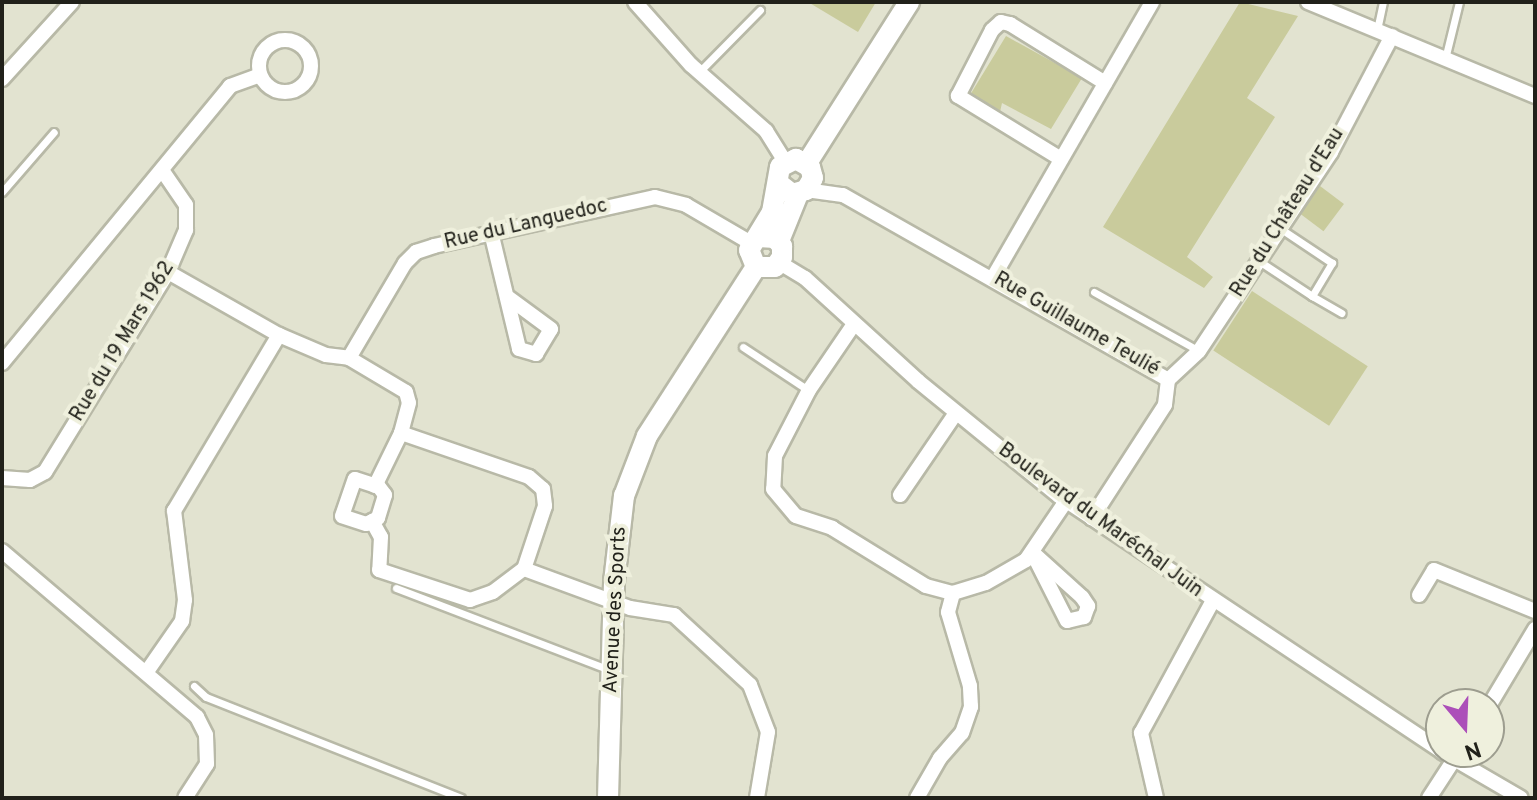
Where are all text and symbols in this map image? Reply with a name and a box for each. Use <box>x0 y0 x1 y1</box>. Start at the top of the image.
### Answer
street label: Rue du Château d'Eau <box>1226 124 1350 302</box>
street label: Rue du Languedoc <box>442 195 610 255</box>
street label: Rue du 19 Mars 1962 <box>66 258 180 426</box>
street label: Rue Guillaume Teulié <box>989 268 1163 382</box>
street label: Boulevard du Maréchal Juin <box>993 439 1207 603</box>
street label: Avenue des Sports <box>600 526 632 694</box>
north arrow <box>1425 688 1505 768</box>
text: N <box>1460 734 1484 765</box>

